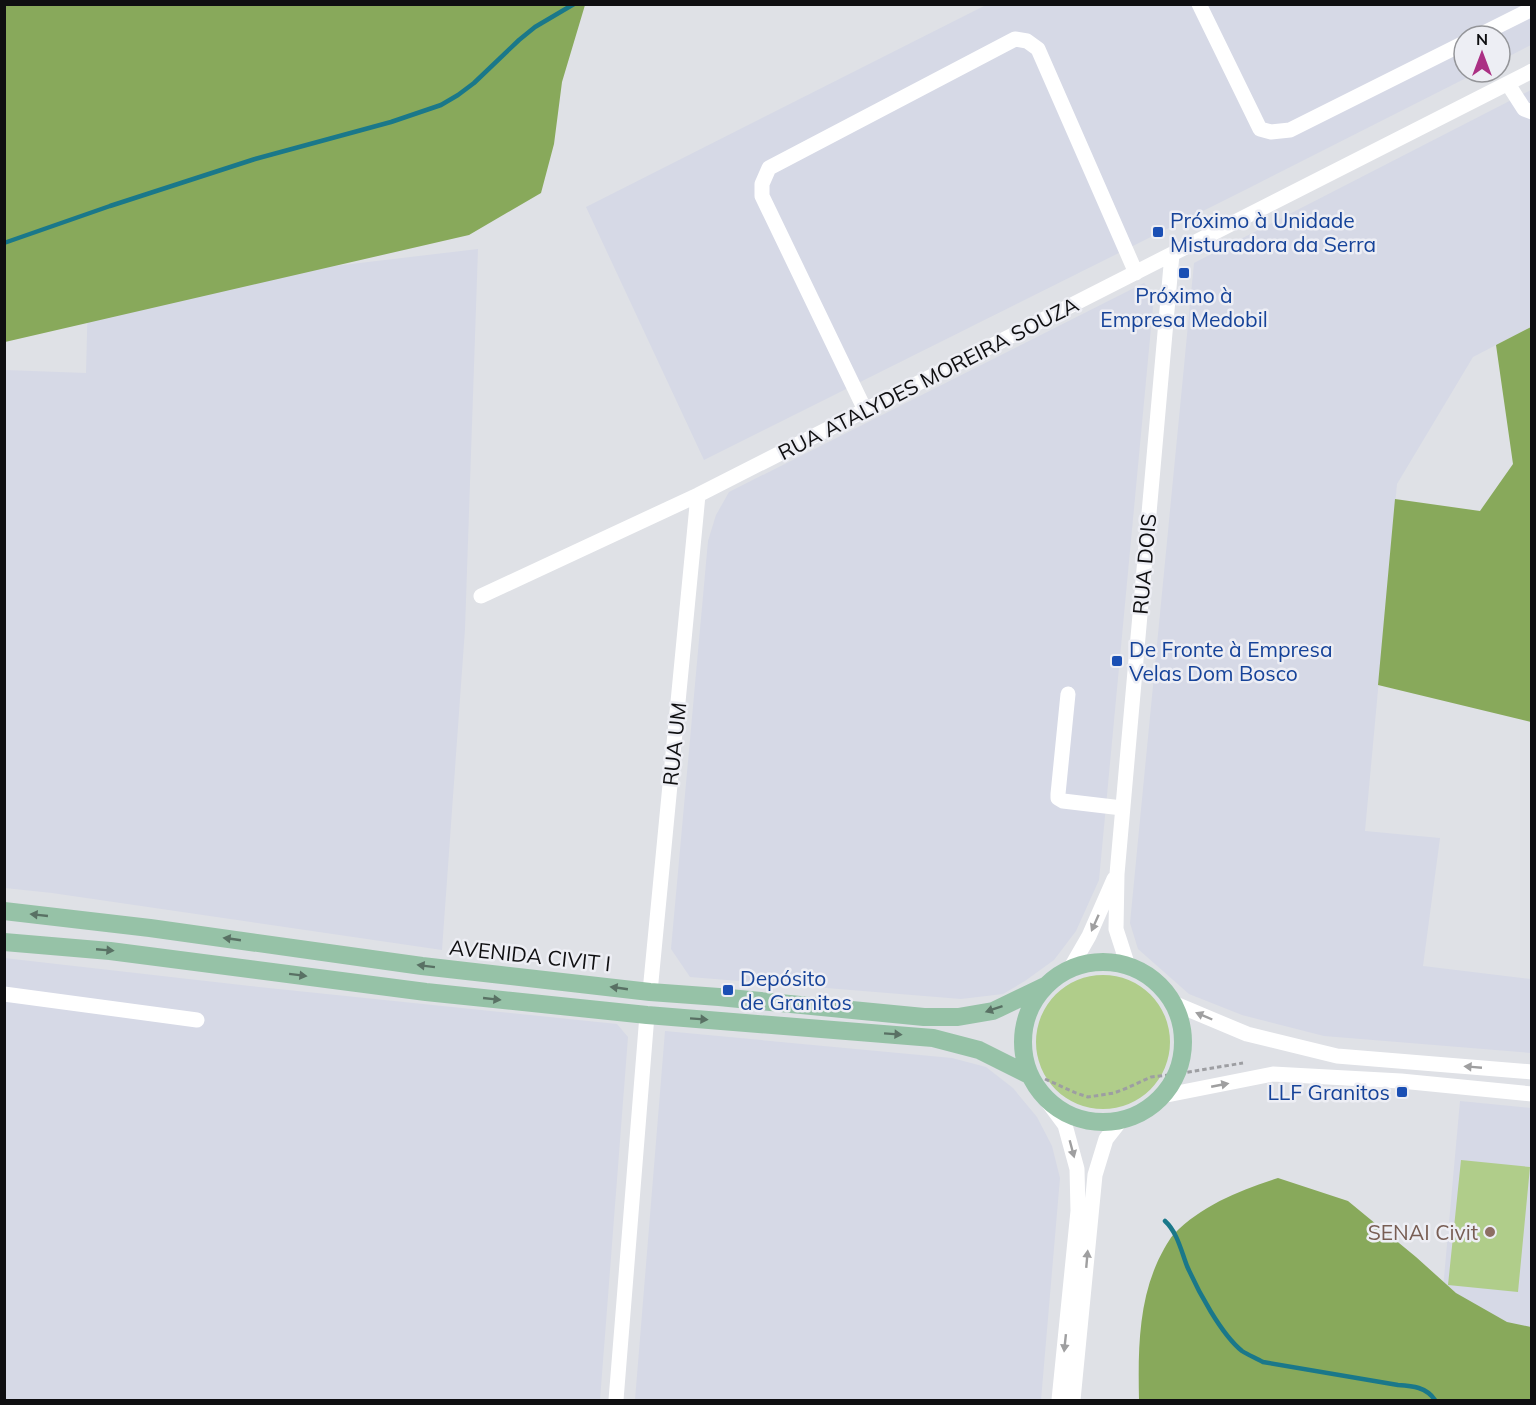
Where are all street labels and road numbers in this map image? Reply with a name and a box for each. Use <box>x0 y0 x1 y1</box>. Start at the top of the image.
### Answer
street label: RUA ATALYDES MOREIRA SOUZA <box>773 290 1083 465</box>
street label: RUA DOIS <box>1127 513 1161 615</box>
street label: RUA UM <box>657 701 691 787</box>
street label: AVENIDA CIVIT I <box>448 934 612 976</box>

